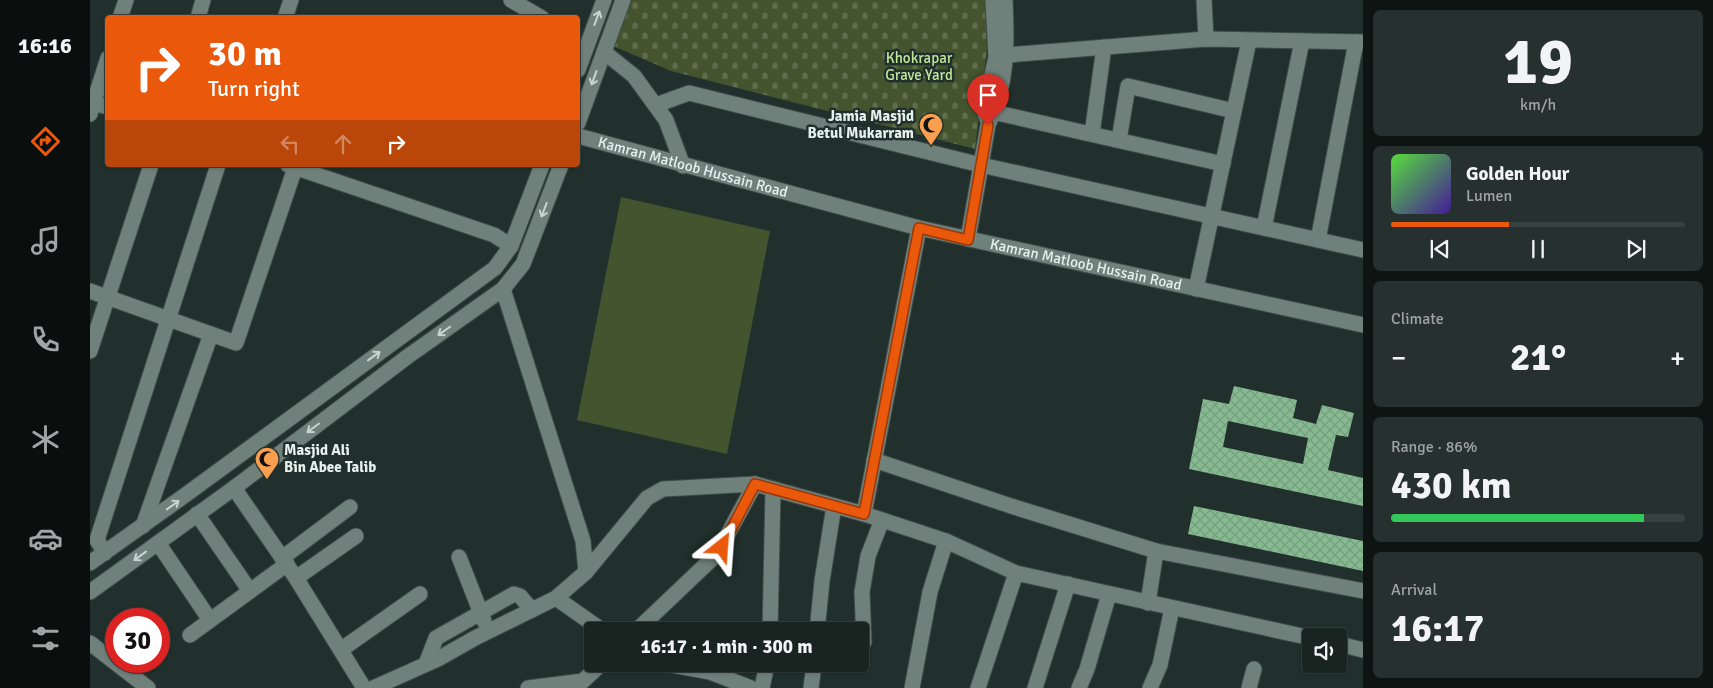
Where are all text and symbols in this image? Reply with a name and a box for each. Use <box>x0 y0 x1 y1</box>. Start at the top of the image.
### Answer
one-way arrow <box>593 11 602 27</box>
text: 19 <box>1503 22 1573 102</box>
text: 16:16 <box>18 32 72 59</box>
text: 30 m <box>208 32 282 75</box>
icon: right <box>125 35 190 100</box>
park label: Khokrapar Grave Yard <box>885 49 953 84</box>
one-way arrow <box>589 70 598 86</box>
pin <box>967 74 1009 125</box>
text: Turn right <box>208 75 300 102</box>
icon: arrive <box>974 81 1002 109</box>
text: km/h <box>1520 95 1556 115</box>
place label: Jamia Masjid Betul Mukarram <box>808 107 914 142</box>
mosque icon: Jamia Masjid Betul Mukarram <box>918 112 944 146</box>
icon: directions <box>28 124 63 159</box>
icon: left <box>276 130 304 158</box>
icon: ahead <box>329 130 357 158</box>
icon: right <box>382 130 410 158</box>
street label: Kamran Matloob Hussain Road <box>596 133 790 201</box>
text: Golden Hour <box>1466 162 1569 186</box>
text: Lumen <box>1466 186 1512 206</box>
one-way arrow <box>539 202 548 218</box>
icon: music <box>28 223 63 258</box>
street label: Kamran Matloob Hussain Road <box>988 235 1183 294</box>
icon: previous <box>1426 235 1454 263</box>
icon: pause <box>1524 235 1552 263</box>
icon: next <box>1622 235 1650 263</box>
text: Climate <box>1391 309 1444 329</box>
icon: phone <box>28 322 63 357</box>
one-way arrow <box>437 326 451 336</box>
text: 21° <box>1510 334 1566 381</box>
text: − <box>1391 341 1406 375</box>
text: + <box>1670 341 1685 375</box>
one-way arrow <box>367 351 380 362</box>
icon: climate <box>28 422 63 457</box>
one-way arrow <box>307 422 320 433</box>
text: Range · 86% <box>1391 437 1477 457</box>
place label: Masjid Ali Bin Abee Talib <box>284 441 376 476</box>
mosque icon: Masjid Ali Bin Abee Talib <box>254 446 280 480</box>
text: 430 km <box>1391 462 1512 509</box>
one-way arrow <box>166 500 180 510</box>
position arrow <box>695 520 747 572</box>
icon: car <box>28 521 63 556</box>
one-way arrow <box>133 551 147 561</box>
text: Arrival <box>1391 580 1437 600</box>
text: 16:17 <box>1391 605 1484 652</box>
speed limit sign: 30 <box>105 608 170 673</box>
icon: filters <box>28 621 63 656</box>
map controls <box>1302 628 1347 673</box>
button: sound <box>1302 628 1347 673</box>
text: 16:17 · 1 min · 300 m <box>640 635 813 659</box>

